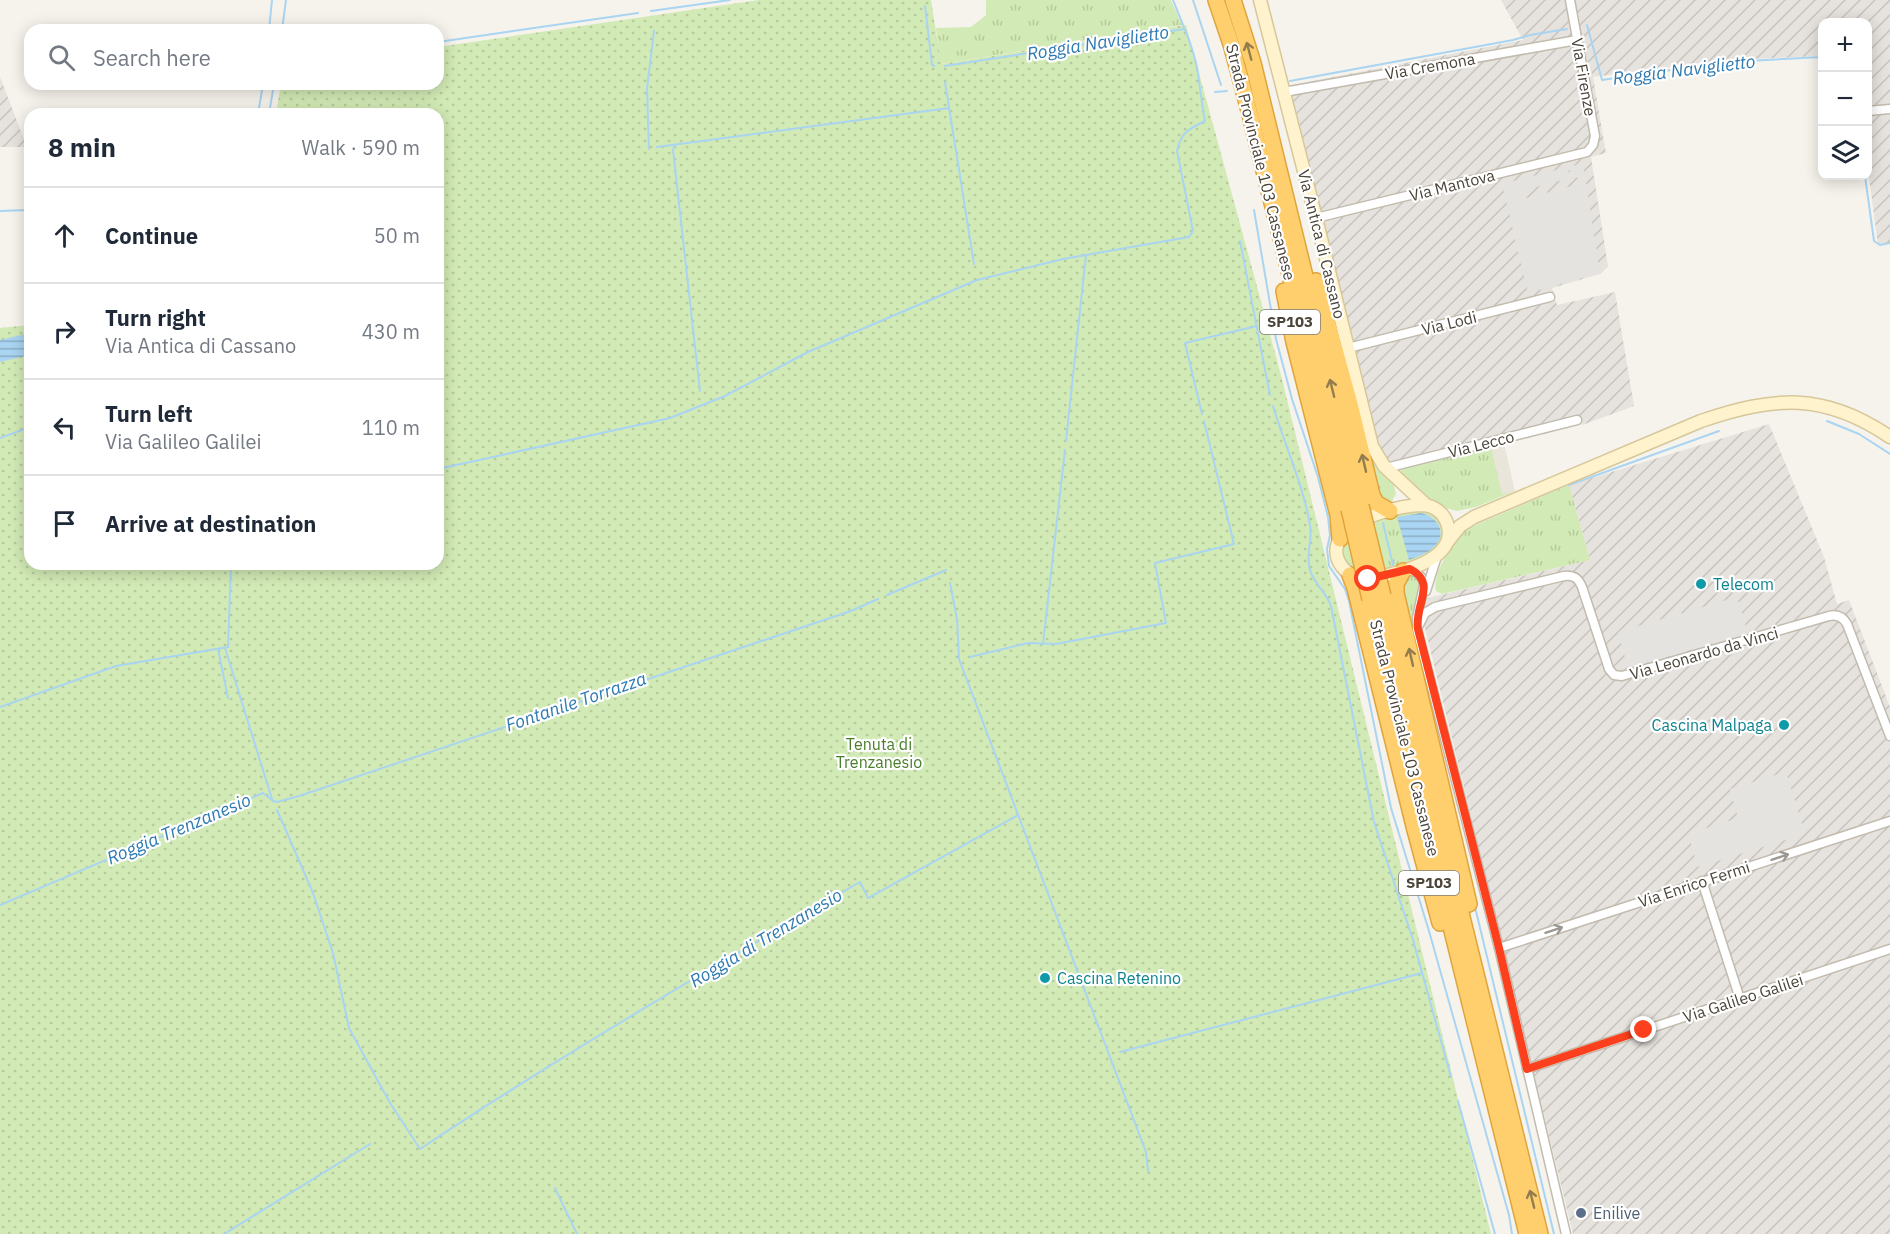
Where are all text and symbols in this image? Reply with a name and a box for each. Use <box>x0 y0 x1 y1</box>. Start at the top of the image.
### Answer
map controls <box>1818 18 1872 180</box>
button: + <box>1818 18 1872 72</box>
water label: Roggia Naviglietto <box>1025 20 1171 65</box>
search box <box>24 24 444 90</box>
street label: Via Firenze <box>1567 36 1601 118</box>
icon: search <box>45 41 78 74</box>
street label: Strada Provinciale 103 Cassanese <box>1222 42 1300 283</box>
one-way arrow <box>1243 42 1255 61</box>
text: Search here <box>93 43 211 72</box>
street label: Via Cremona <box>1383 48 1477 84</box>
water label: Roggia Naviglietto <box>1611 49 1757 90</box>
button: − <box>1818 72 1872 126</box>
button: layers <box>1818 126 1872 180</box>
text: 8 min <box>48 130 116 164</box>
text: Walk · 590 m <box>302 134 420 161</box>
street label: Via Mantova <box>1407 165 1497 205</box>
street label: Via Antica di Cassano <box>1294 167 1350 321</box>
icon: ahead <box>48 219 81 252</box>
text: Continue <box>105 221 198 250</box>
text: 50 m <box>374 222 420 249</box>
text: Turn right <box>105 303 206 332</box>
street label: Via Lodi <box>1419 307 1479 339</box>
road number: SP103 <box>1260 310 1320 334</box>
icon: right <box>48 315 81 348</box>
text: 430 m <box>362 318 420 345</box>
text: Via Antica di Cassano <box>105 332 296 359</box>
one-way arrow <box>1326 379 1338 398</box>
text: Turn left <box>105 399 193 428</box>
icon: left <box>48 411 81 444</box>
text: 110 m <box>362 414 420 441</box>
street label: Via Lecco <box>1446 426 1516 462</box>
text: Via Galileo Galilei <box>105 428 261 455</box>
one-way arrow <box>1357 454 1369 473</box>
icon: arrive <box>48 507 81 540</box>
text: Arrive at destination <box>105 509 316 538</box>
route start <box>1354 565 1380 591</box>
place label: Telecom <box>1713 574 1774 594</box>
marker: Telecom <box>1694 577 1708 591</box>
street label: Strada Provinciale 103 Cassanese <box>1366 618 1444 859</box>
street label: Via Leonardo da Vinci <box>1627 622 1781 684</box>
one-way arrow <box>1404 648 1416 667</box>
water label: Fontanile Torrazza <box>502 667 649 736</box>
place label: Cascina Malpaga <box>1652 715 1772 735</box>
marker: Cascina Malpaga <box>1777 718 1791 732</box>
park label: Tenuta di Trenzanesio <box>836 734 922 772</box>
water label: Roggia Trenzanesio <box>103 788 254 869</box>
one-way arrow <box>1770 850 1789 861</box>
street label: Via Enrico Fermi <box>1636 857 1752 911</box>
road number: SP103 <box>1399 871 1459 895</box>
water label: Roggia di Trenzanesio <box>685 883 846 992</box>
one-way arrow <box>1544 924 1563 935</box>
place label: Cascina Retenino <box>1057 968 1181 988</box>
street label: Via Galileo Galilei <box>1680 969 1806 1027</box>
marker: Cascina Retenino <box>1038 971 1052 985</box>
route end <box>1630 1016 1656 1042</box>
one-way arrow <box>1525 1190 1537 1209</box>
place label: Enilive <box>1593 1203 1641 1223</box>
marker: Enilive <box>1574 1206 1588 1220</box>

